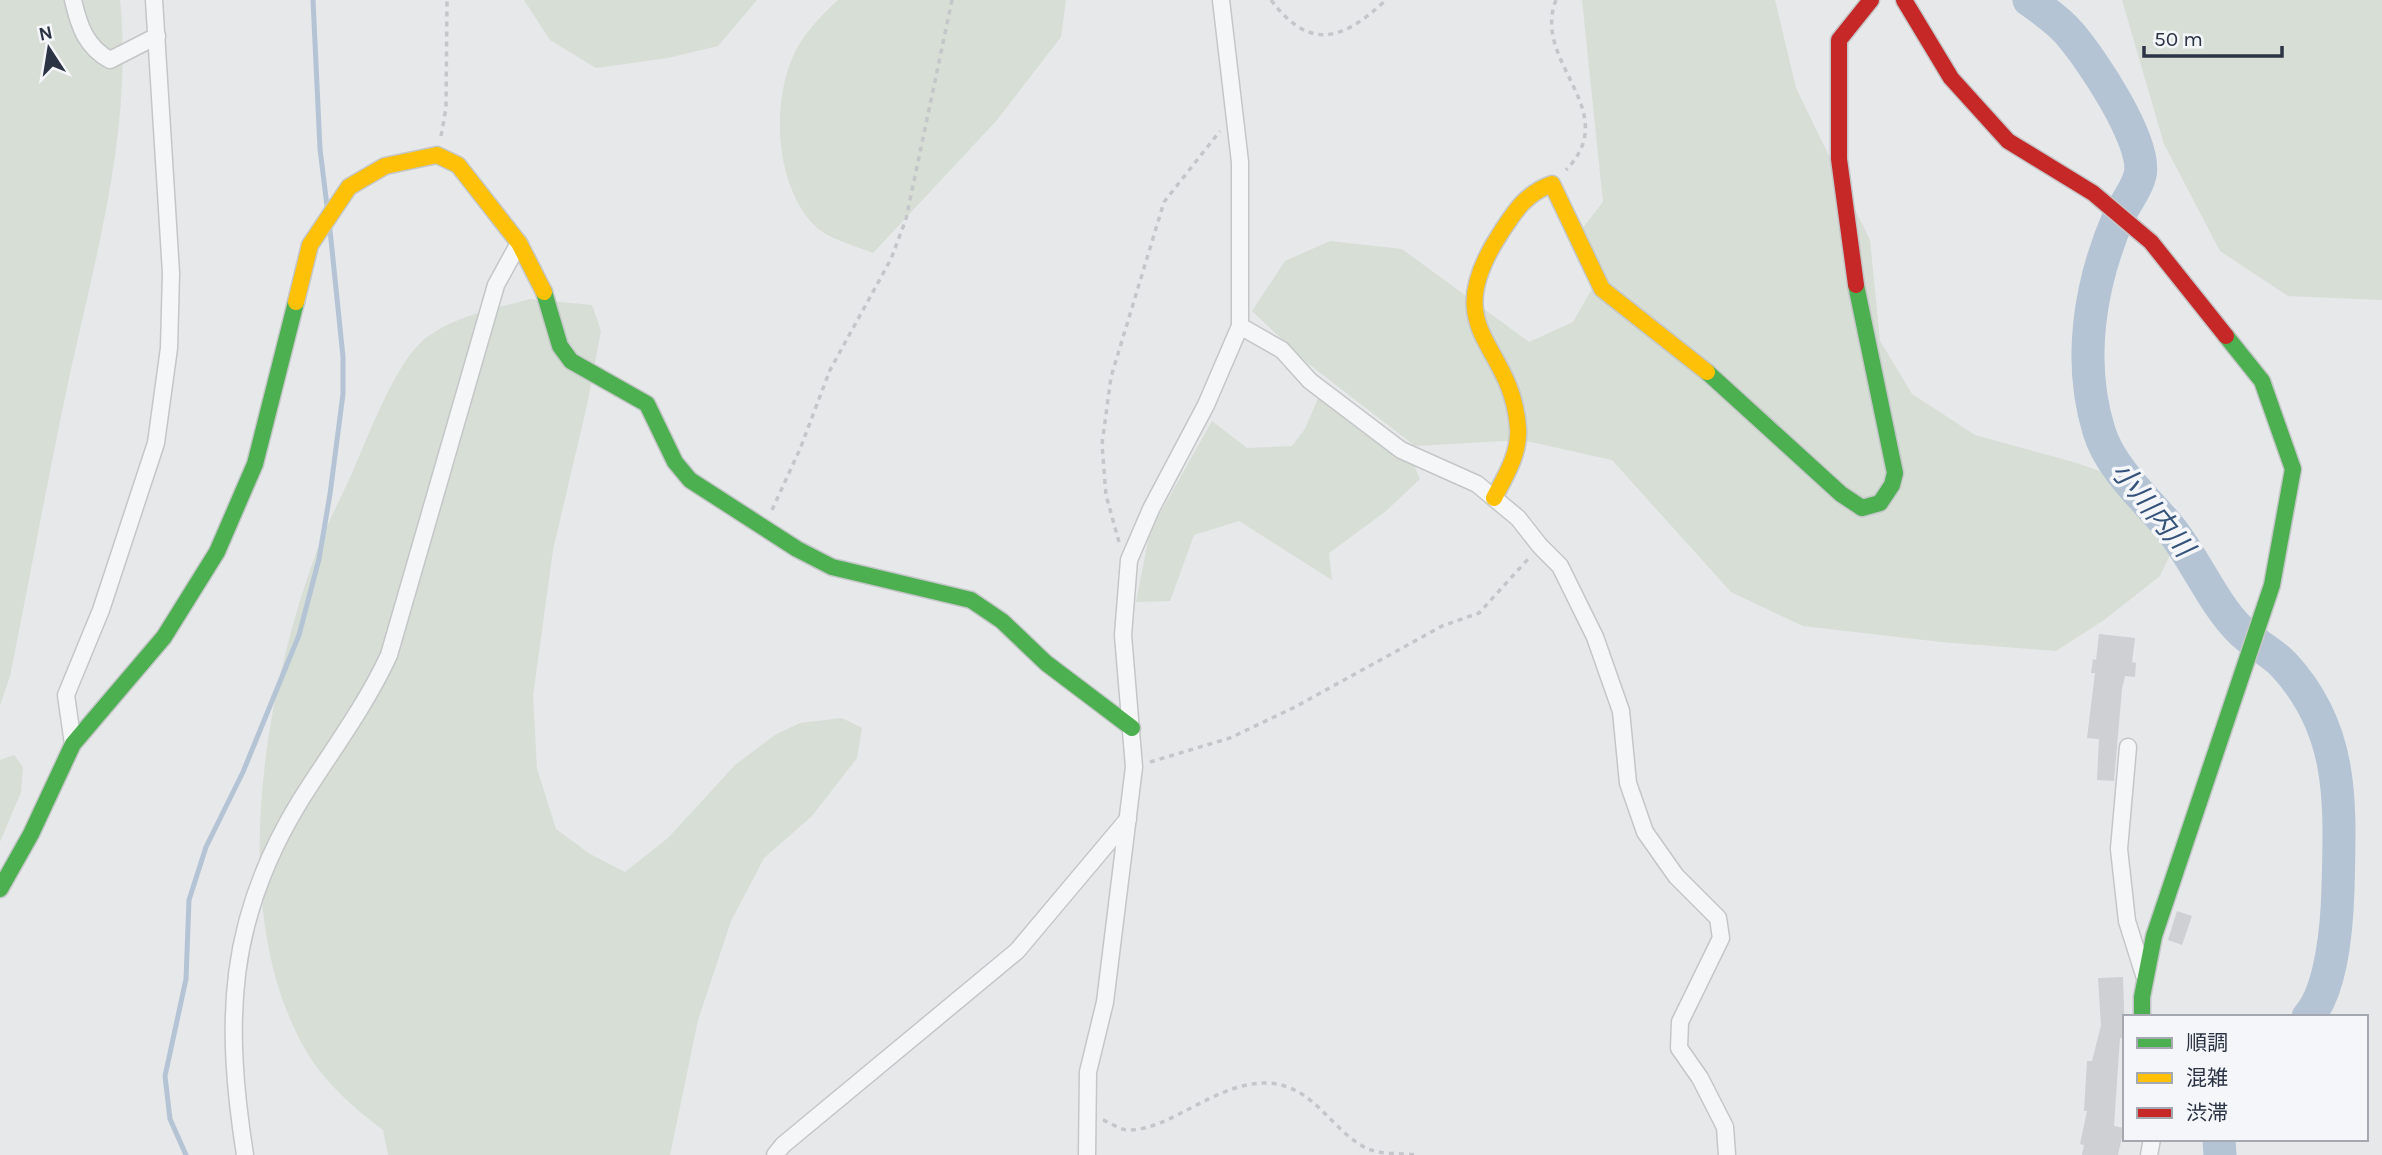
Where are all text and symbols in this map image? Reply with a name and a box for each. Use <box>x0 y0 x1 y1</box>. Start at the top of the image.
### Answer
north arrow <box>14 14 84 84</box>
scale bar <box>2144 14 2282 58</box>
text: N <box>37 21 55 46</box>
text: 50 m <box>2154 27 2203 51</box>
water label: 小川内川 <box>2105 455 2203 566</box>
legend <box>2123 1015 2368 1141</box>
text: 順調 <box>2186 1031 2228 1055</box>
text: 混雑 <box>2186 1066 2228 1090</box>
text: 渋滞 <box>2186 1101 2228 1125</box>

